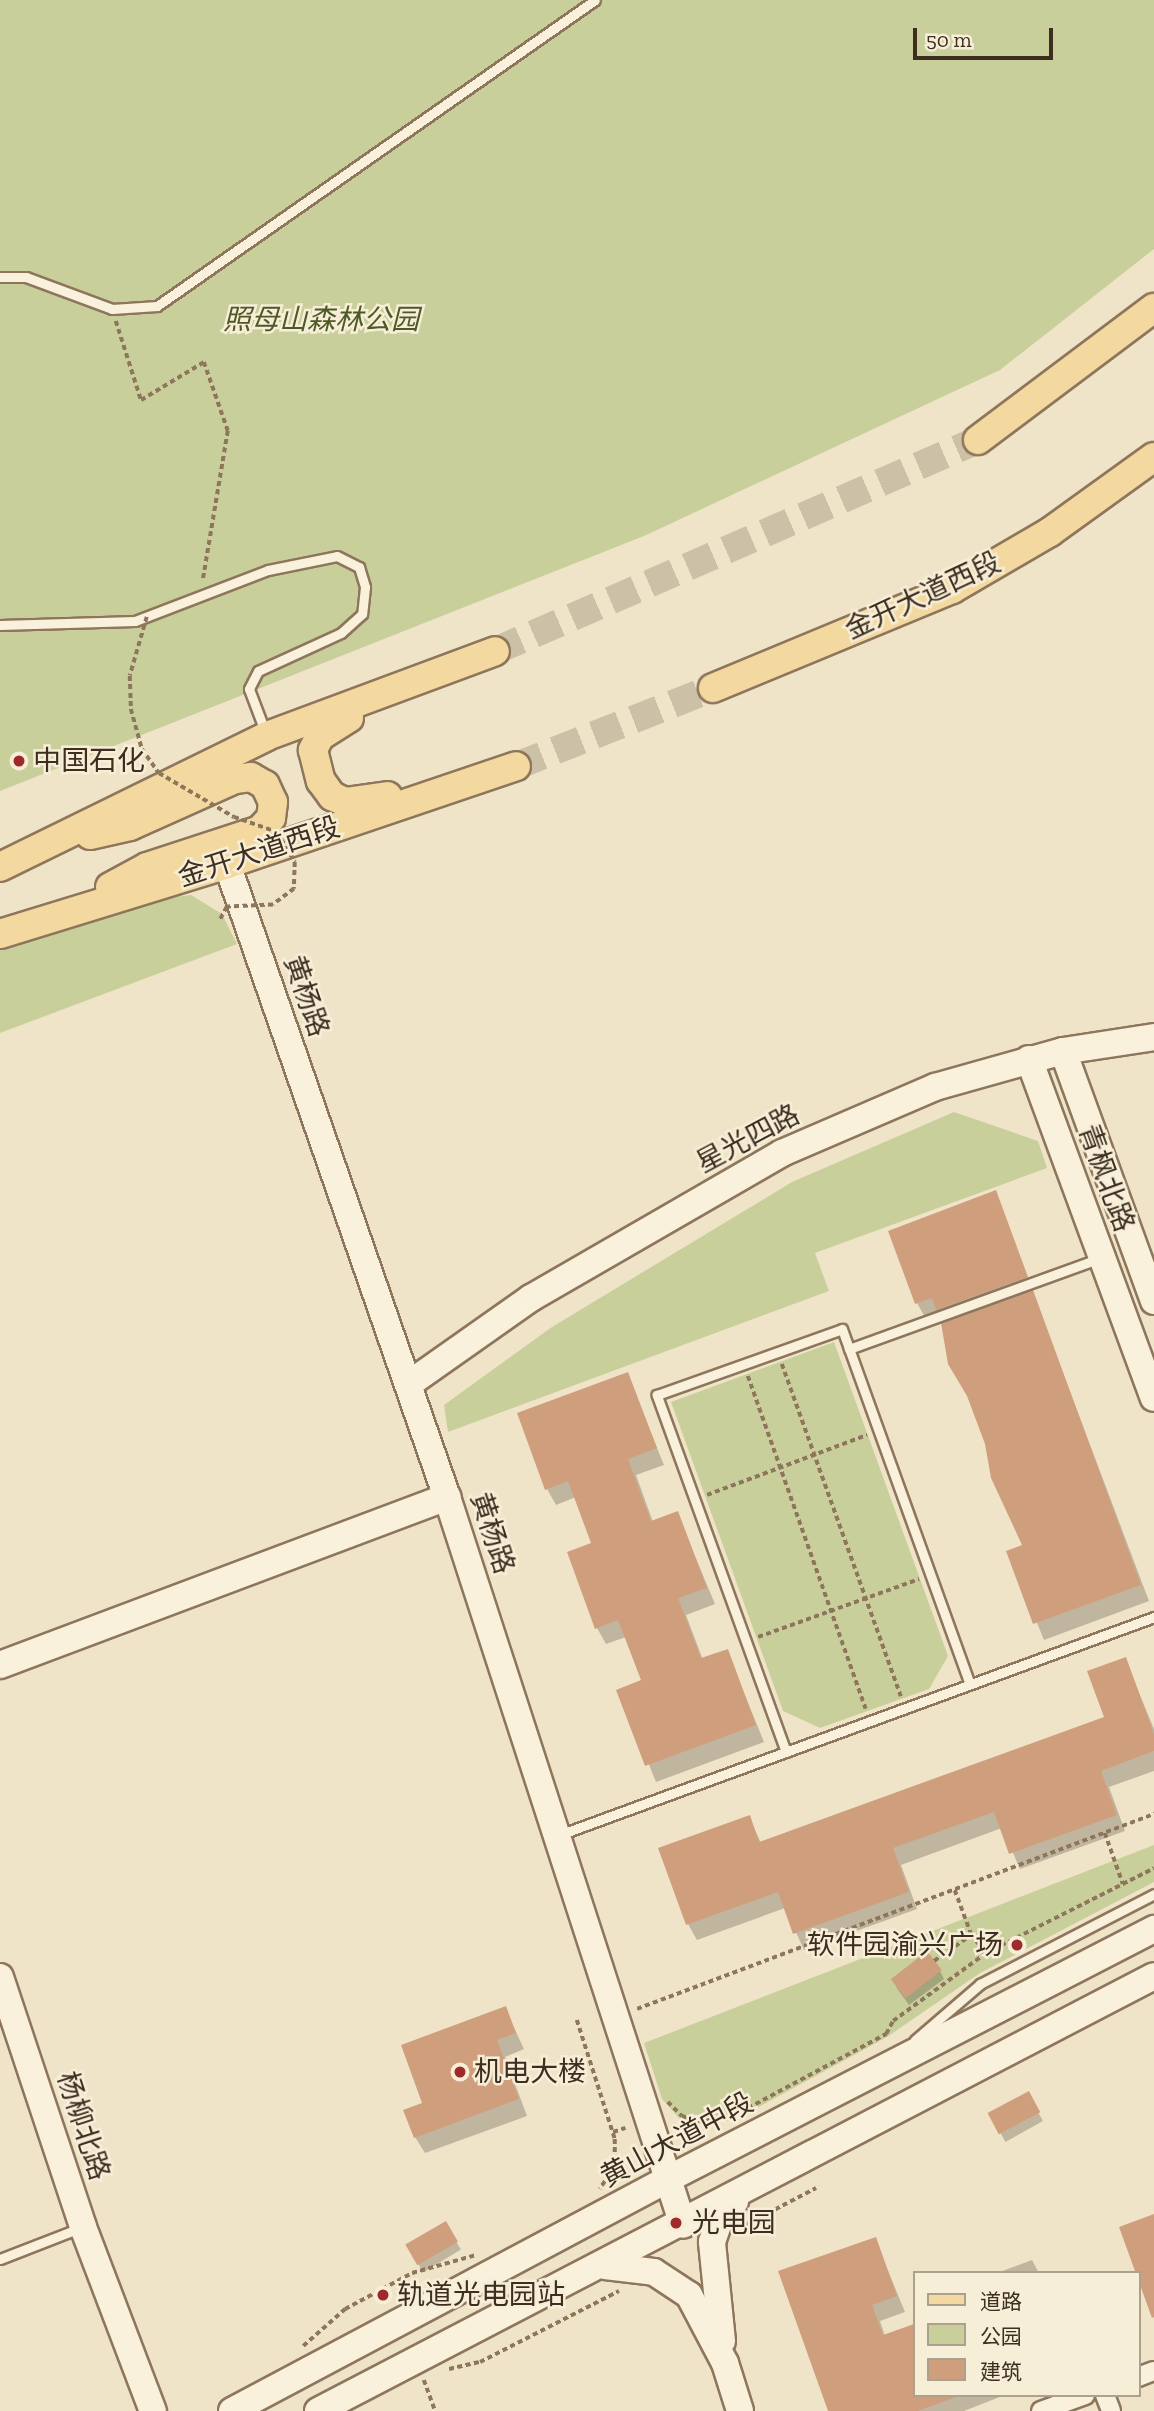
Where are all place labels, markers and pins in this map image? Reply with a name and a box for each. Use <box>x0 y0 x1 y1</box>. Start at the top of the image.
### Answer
place label: 中国石化 <box>33 744 145 778</box>
marker: 中国石化 <box>11 753 27 769</box>
place label: 软件园渝兴广场 <box>807 1928 1003 1962</box>
marker: 软件园渝兴广场 <box>1009 1937 1025 1953</box>
place label: 机电大楼 <box>474 2055 586 2089</box>
marker: 机电大楼 <box>452 2064 468 2080</box>
place label: 光电园 <box>692 2206 776 2240</box>
marker: 光电园 <box>666 2213 686 2233</box>
place label: 轨道光电园站 <box>397 2278 565 2312</box>
marker: 轨道光电园站 <box>375 2287 391 2303</box>

